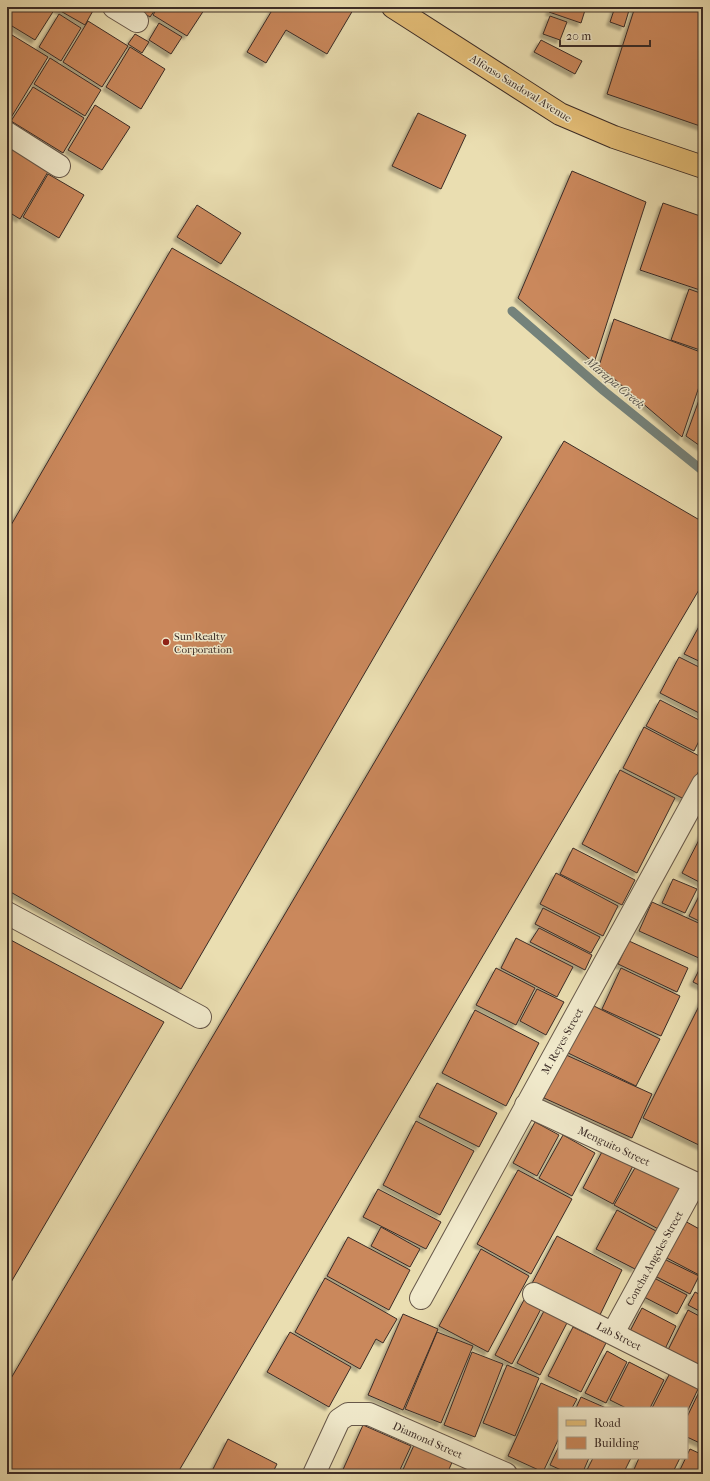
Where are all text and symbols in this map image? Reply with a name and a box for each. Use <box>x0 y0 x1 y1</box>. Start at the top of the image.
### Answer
scale bar <box>560 22 650 48</box>
text: 20 m <box>566 29 591 43</box>
street label: Alfonso Sandoval Avenue <box>467 51 574 125</box>
water label: Marapa Creek <box>582 354 647 412</box>
place label: Sun Realty Corporation <box>174 630 233 656</box>
marker: Sun Realty Corporation <box>161 637 171 647</box>
street label: M. Reyes Street <box>539 1006 586 1077</box>
street label: Menguito Street <box>576 1124 652 1169</box>
street label: Concha Angeles Street <box>623 1209 686 1308</box>
street label: Lab Street <box>594 1320 644 1353</box>
legend <box>558 1407 688 1459</box>
text: Road <box>594 1416 621 1430</box>
street label: Diamond Street <box>391 1419 465 1462</box>
text: Building <box>594 1436 639 1450</box>

